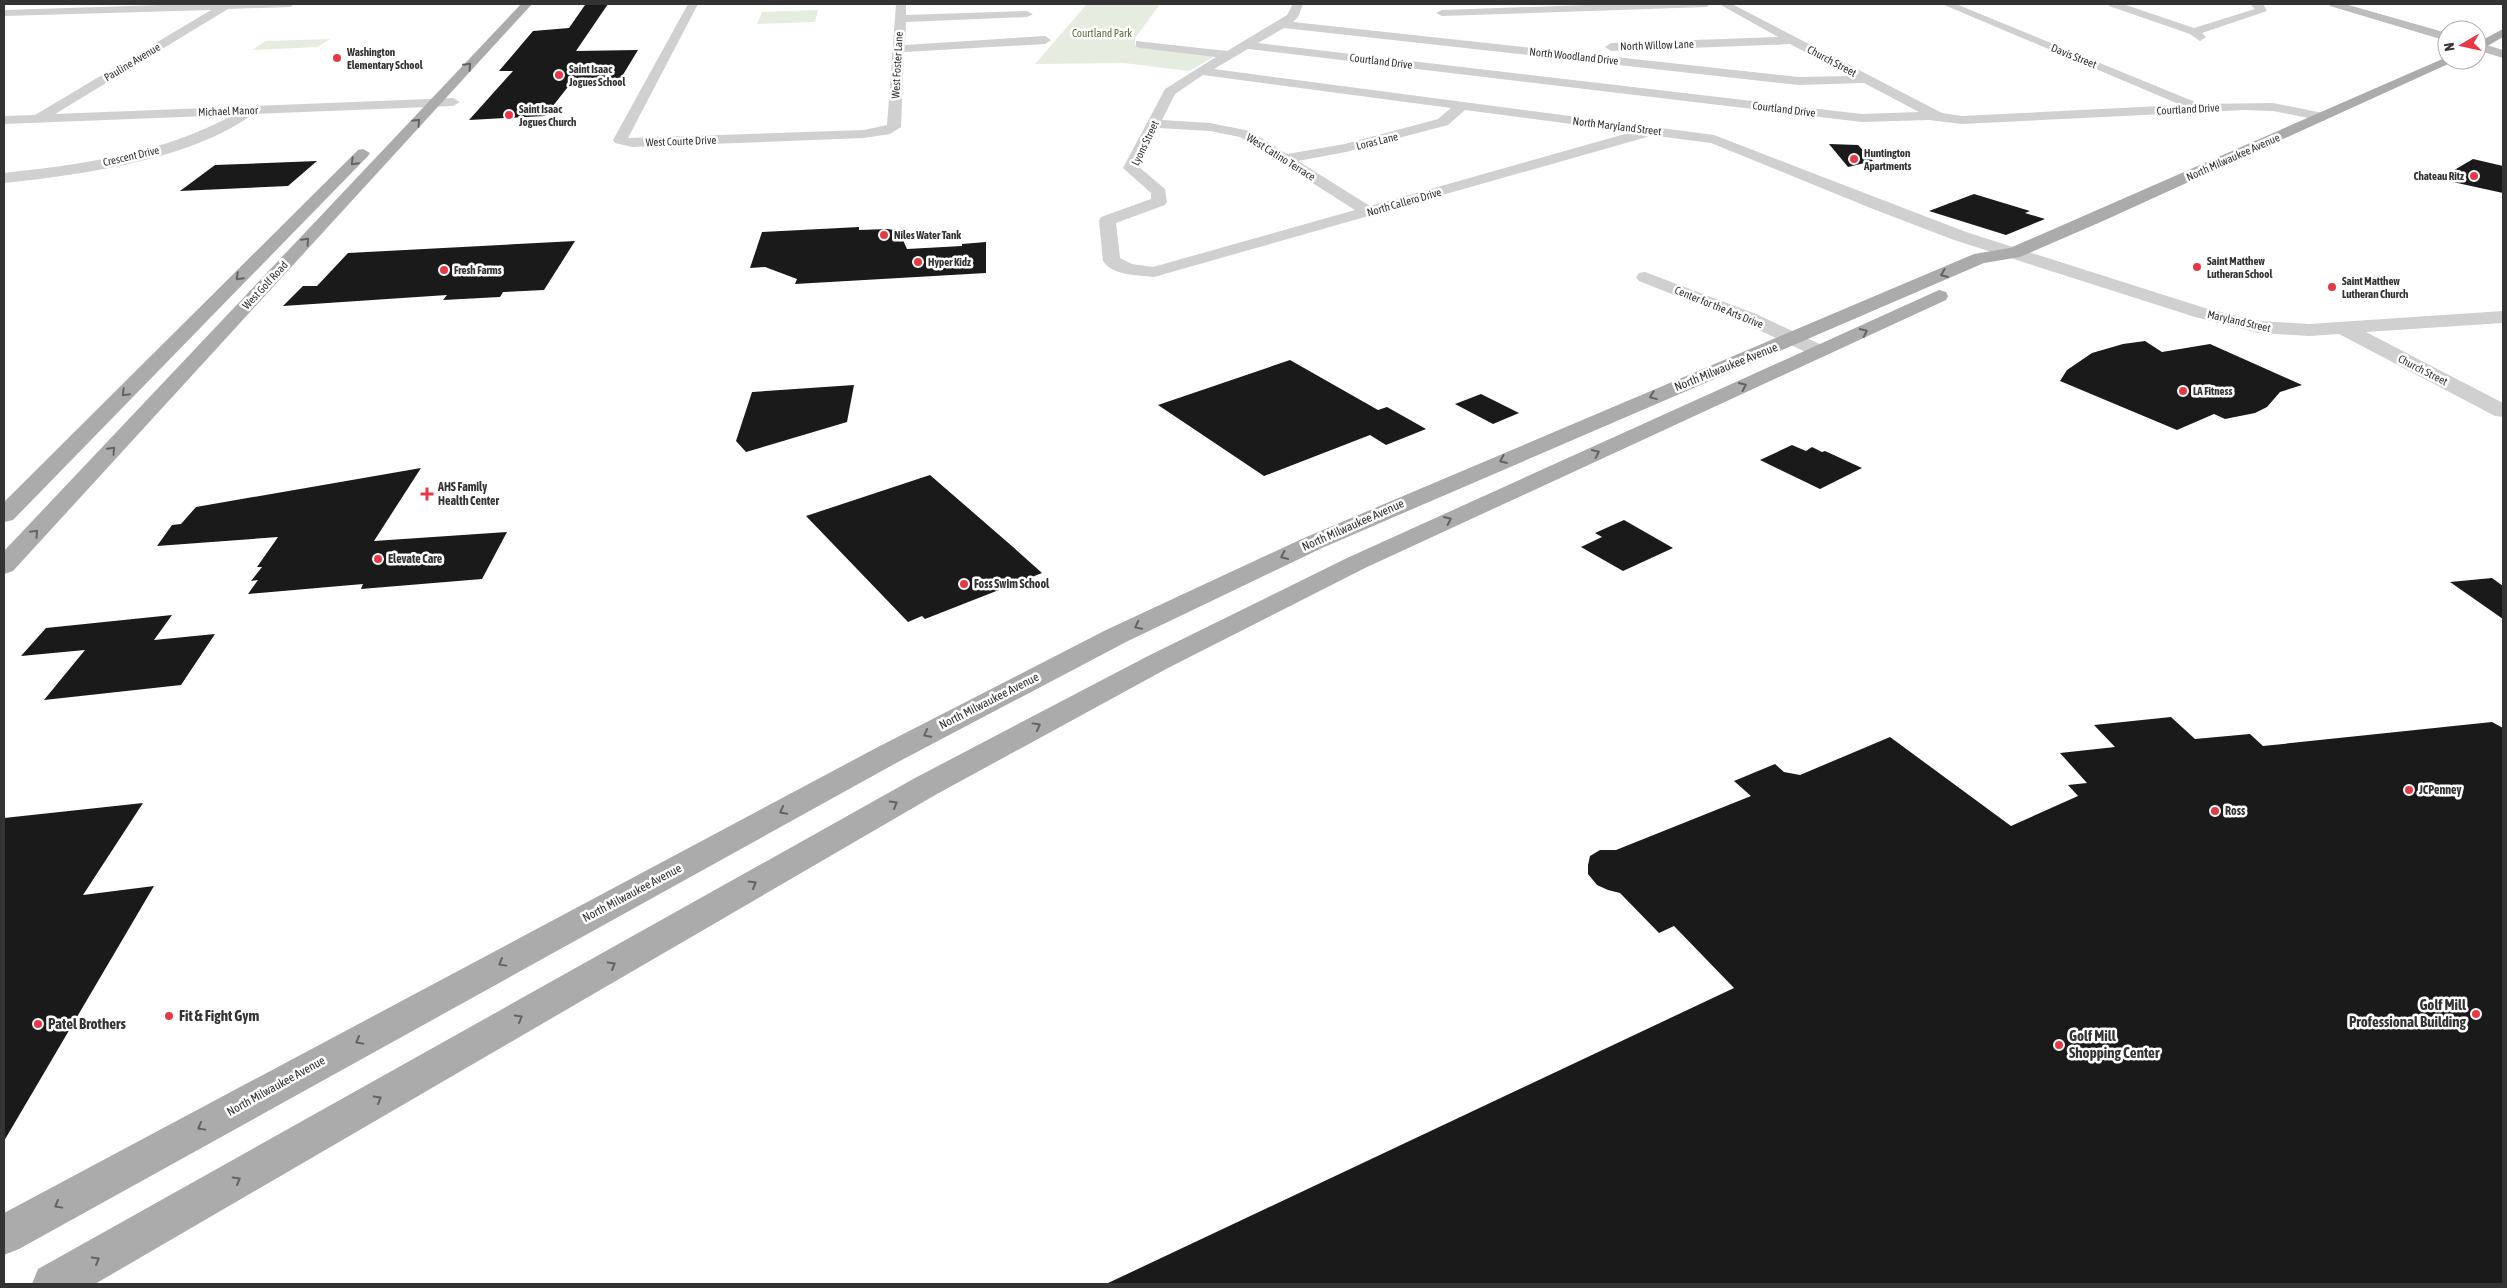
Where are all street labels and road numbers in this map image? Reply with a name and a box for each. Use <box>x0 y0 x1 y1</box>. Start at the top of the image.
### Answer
street label: West Foster Lane <box>889 31 905 99</box>
street label: North Willow Lane <box>1620 38 1694 52</box>
street label: Pauline Avenue <box>102 41 162 83</box>
street label: Davis Street <box>2050 41 2098 71</box>
street label: Church Street <box>1805 43 1859 79</box>
street label: North Woodland Drive <box>1529 45 1619 67</box>
street label: Courtland Drive <box>1349 51 1413 71</box>
street label: Courtland Drive <box>1752 99 1816 119</box>
street label: Courtland Drive <box>2156 101 2220 117</box>
street label: Michael Manor <box>198 104 259 118</box>
street label: North Maryland Street <box>1572 115 1662 137</box>
street label: Lyons Street <box>1129 119 1161 167</box>
street label: Loras Lane <box>1355 130 1399 152</box>
street label: West Catino Terrace <box>1244 131 1318 183</box>
street label: North Milwaukee Avenue <box>2184 131 2282 183</box>
street label: West Courte Drive <box>645 134 717 148</box>
street label: Crescent Drive <box>102 144 160 168</box>
street label: North Callero Drive <box>1365 186 1443 218</box>
street label: West Golf Road <box>240 259 290 311</box>
street label: Center for the Arts Drive <box>1673 284 1765 330</box>
street label: Maryland Street <box>2206 308 2272 334</box>
street label: North Milwaukee Avenue <box>1672 340 1780 394</box>
street label: Church Street <box>2396 352 2450 388</box>
street label: North Milwaukee Avenue <box>1300 496 1406 554</box>
street label: North Milwaukee Avenue <box>937 670 1041 732</box>
street label: North Milwaukee Avenue <box>580 861 684 925</box>
street label: North Milwaukee Avenue <box>224 1053 328 1119</box>

